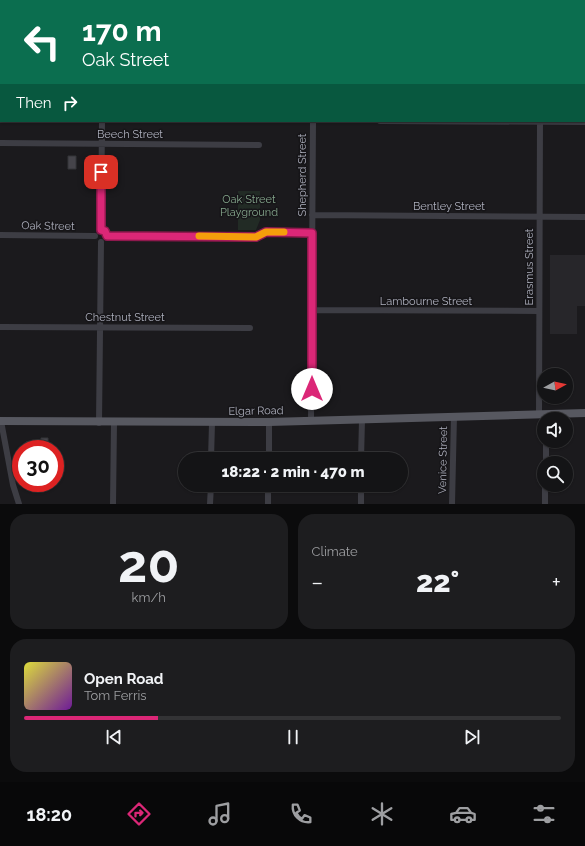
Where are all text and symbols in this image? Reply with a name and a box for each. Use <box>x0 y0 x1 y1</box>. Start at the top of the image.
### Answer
text: 170 m <box>82 15 162 48</box>
icon: left <box>16 16 68 68</box>
text: Oak Street <box>82 49 169 70</box>
icon: right <box>59 92 81 114</box>
text: Then <box>16 94 51 112</box>
street label: Beech Street <box>97 128 163 141</box>
street label: Shepherd Street <box>296 133 309 217</box>
pin <box>84 155 118 189</box>
icon: arrive <box>90 161 112 183</box>
park label: Oak Street Playground <box>220 193 278 219</box>
street label: Bentley Street <box>413 200 485 213</box>
street label: Oak Street <box>21 219 75 233</box>
street label: Erasmus Street <box>523 228 536 306</box>
street label: Lambourne Street <box>380 295 473 308</box>
street label: Chestnut Street <box>85 311 165 324</box>
position arrow <box>291 368 333 410</box>
north arrow <box>537 368 573 404</box>
map controls <box>537 368 573 492</box>
street label: Elgar Road <box>228 404 284 418</box>
button: sound <box>537 412 573 448</box>
street label: Venice Street <box>436 426 450 494</box>
speed limit sign: 30 <box>12 440 64 492</box>
button: search <box>537 456 573 492</box>
text: 18:22 · 2 min · 470 m <box>221 463 365 481</box>
text: 20 <box>118 533 179 594</box>
text: Climate <box>312 544 358 559</box>
text: 22° <box>416 564 459 599</box>
text: − <box>312 569 323 595</box>
text: + <box>552 569 561 595</box>
text: km/h <box>132 590 166 605</box>
text: Open Road <box>84 670 164 688</box>
text: Tom Ferris <box>84 688 147 703</box>
icon: previous <box>103 726 125 748</box>
icon: pause <box>282 726 304 748</box>
icon: next <box>461 726 483 748</box>
icon: directions <box>125 800 153 828</box>
icon: music <box>206 800 234 828</box>
icon: phone <box>287 800 315 828</box>
icon: climate <box>368 800 396 828</box>
icon: car <box>449 800 477 828</box>
icon: filters <box>530 800 558 828</box>
text: 18:20 <box>27 804 72 825</box>

